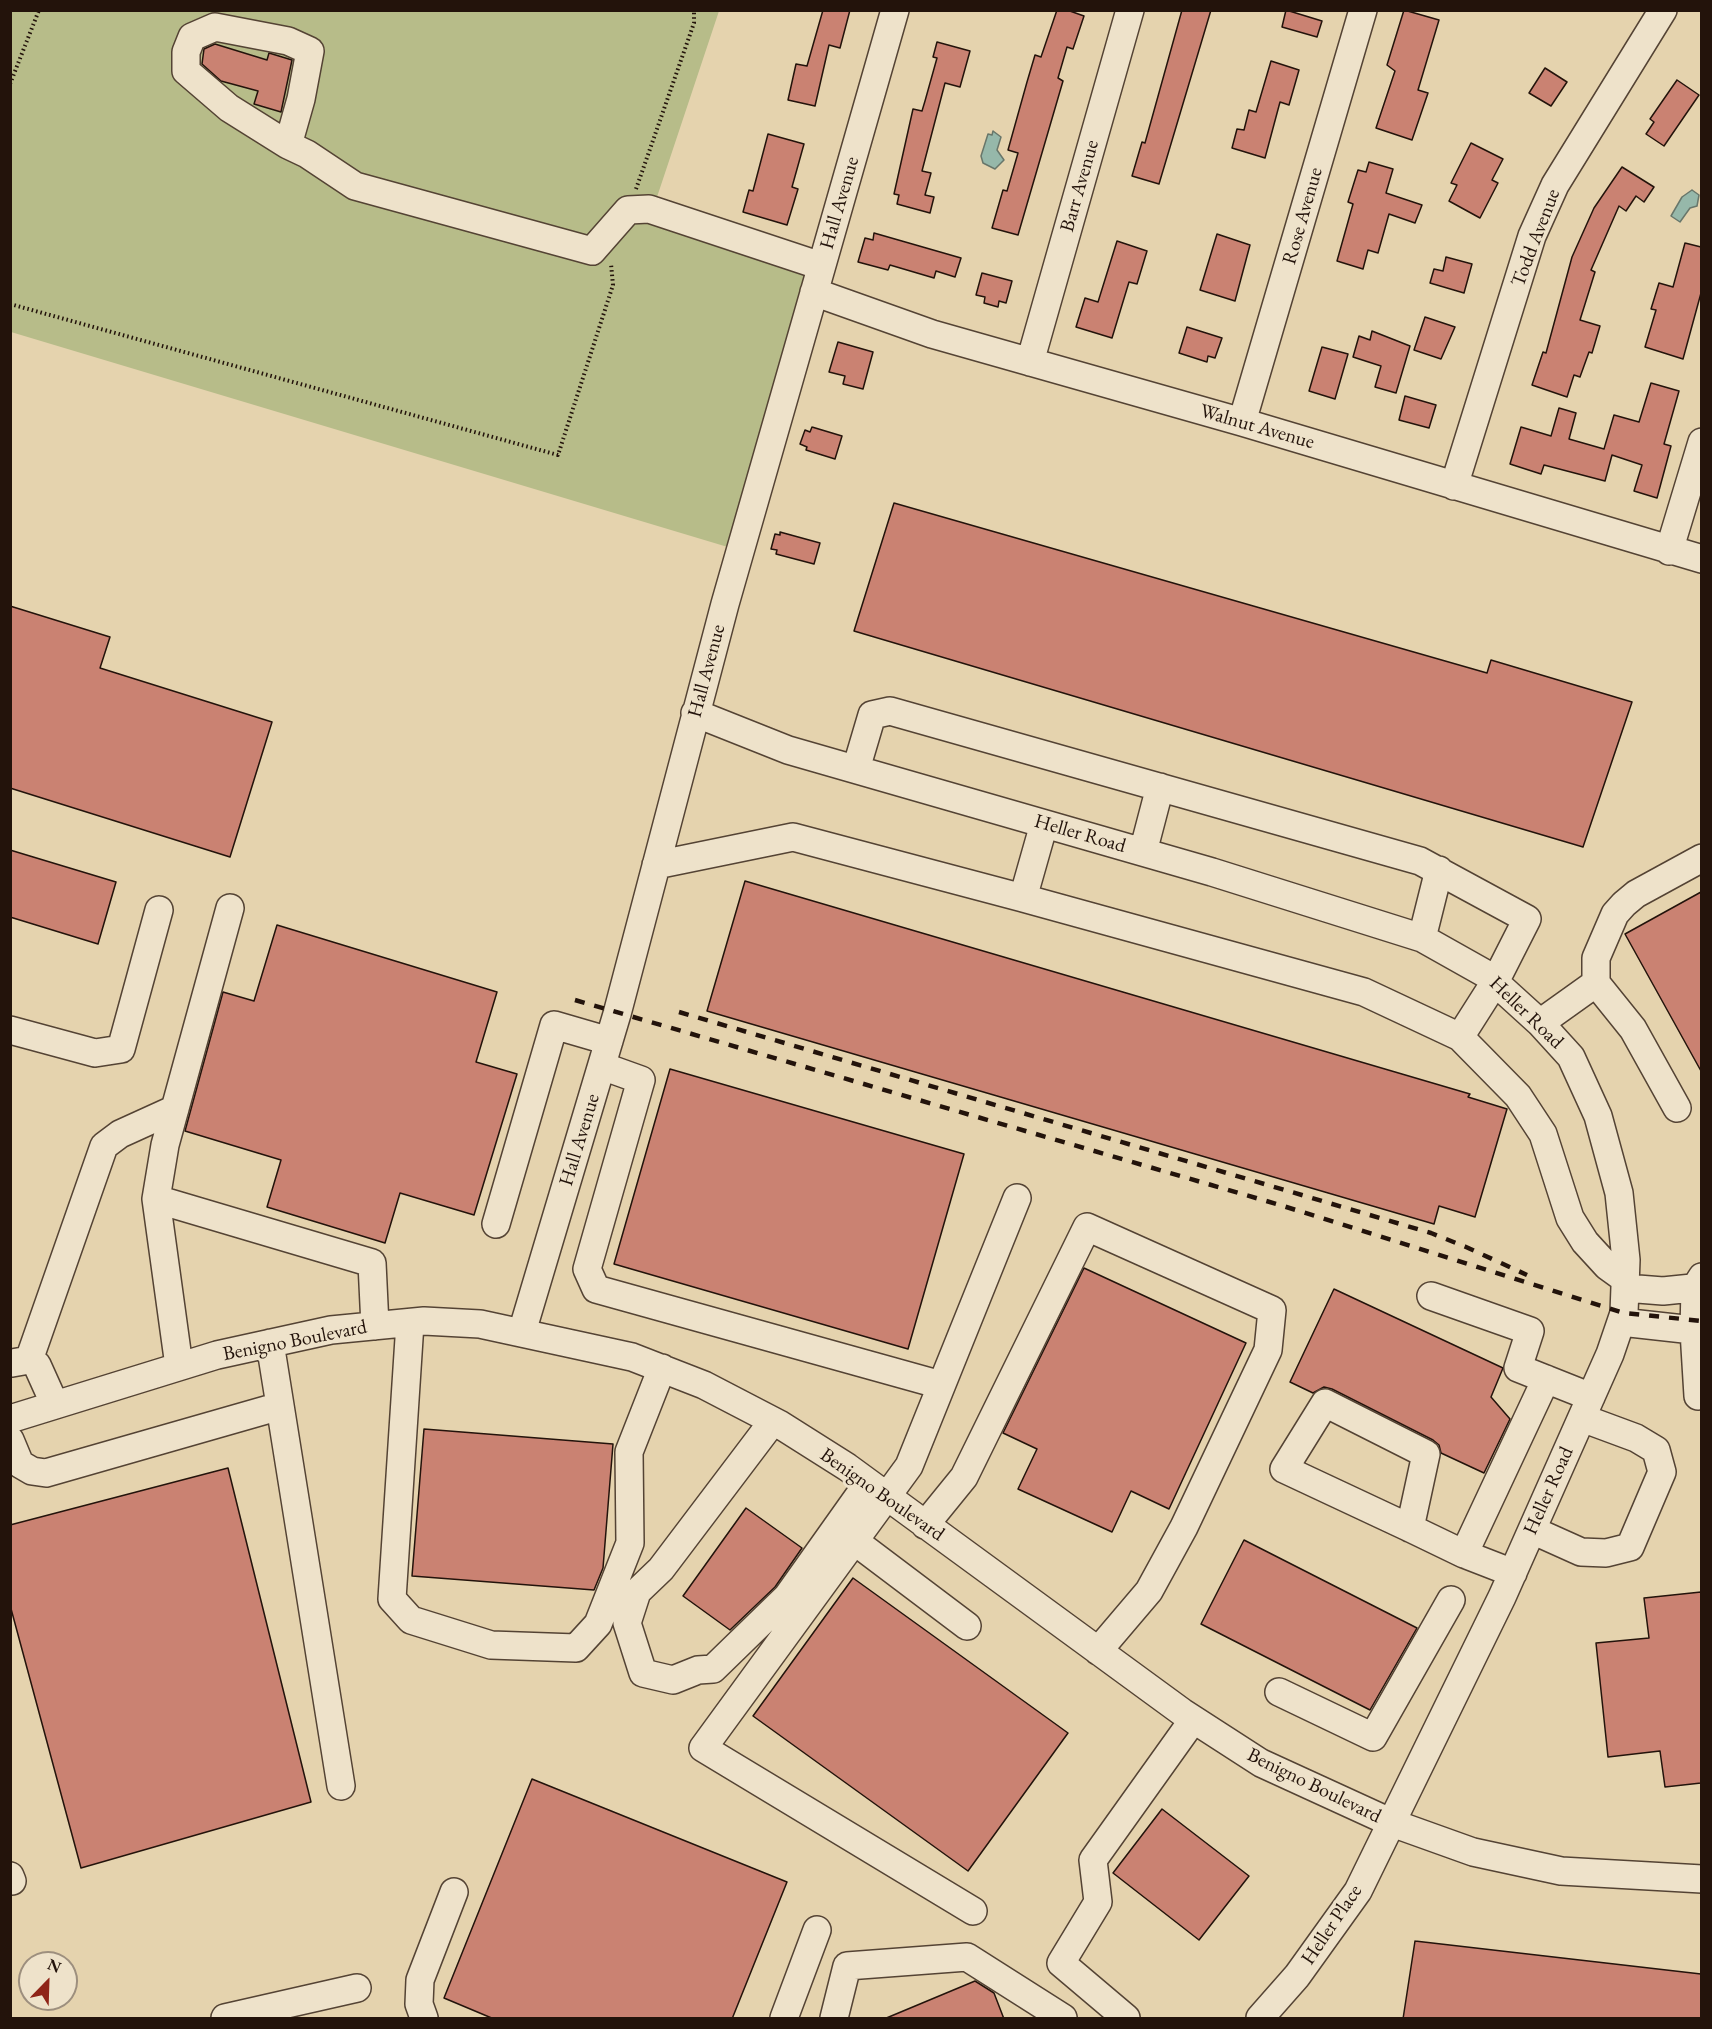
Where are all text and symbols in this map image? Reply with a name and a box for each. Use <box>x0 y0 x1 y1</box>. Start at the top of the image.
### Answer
street label: Barr Avenue <box>1055 137 1105 235</box>
street label: Hall Avenue <box>815 154 865 252</box>
street label: Rose Avenue <box>1278 165 1328 267</box>
street label: Todd Avenue <box>1506 186 1566 290</box>
street label: Walnut Avenue <box>1197 399 1317 455</box>
street label: Hall Avenue <box>683 622 731 720</box>
street label: Heller Road <box>1032 810 1128 858</box>
street label: Heller Road <box>1484 972 1568 1054</box>
street label: Hall Avenue <box>555 1091 605 1189</box>
street label: Benigno Boulevard <box>221 1315 369 1367</box>
street label: Benigno Boulevard <box>815 1443 949 1547</box>
street label: Heller Road <box>1519 1443 1579 1539</box>
street label: Benigno Boulevard <box>1243 1743 1385 1829</box>
street label: Heller Place <box>1296 1880 1368 1970</box>
north arrow <box>18 1951 78 2011</box>
text: N <box>44 1954 65 1978</box>

